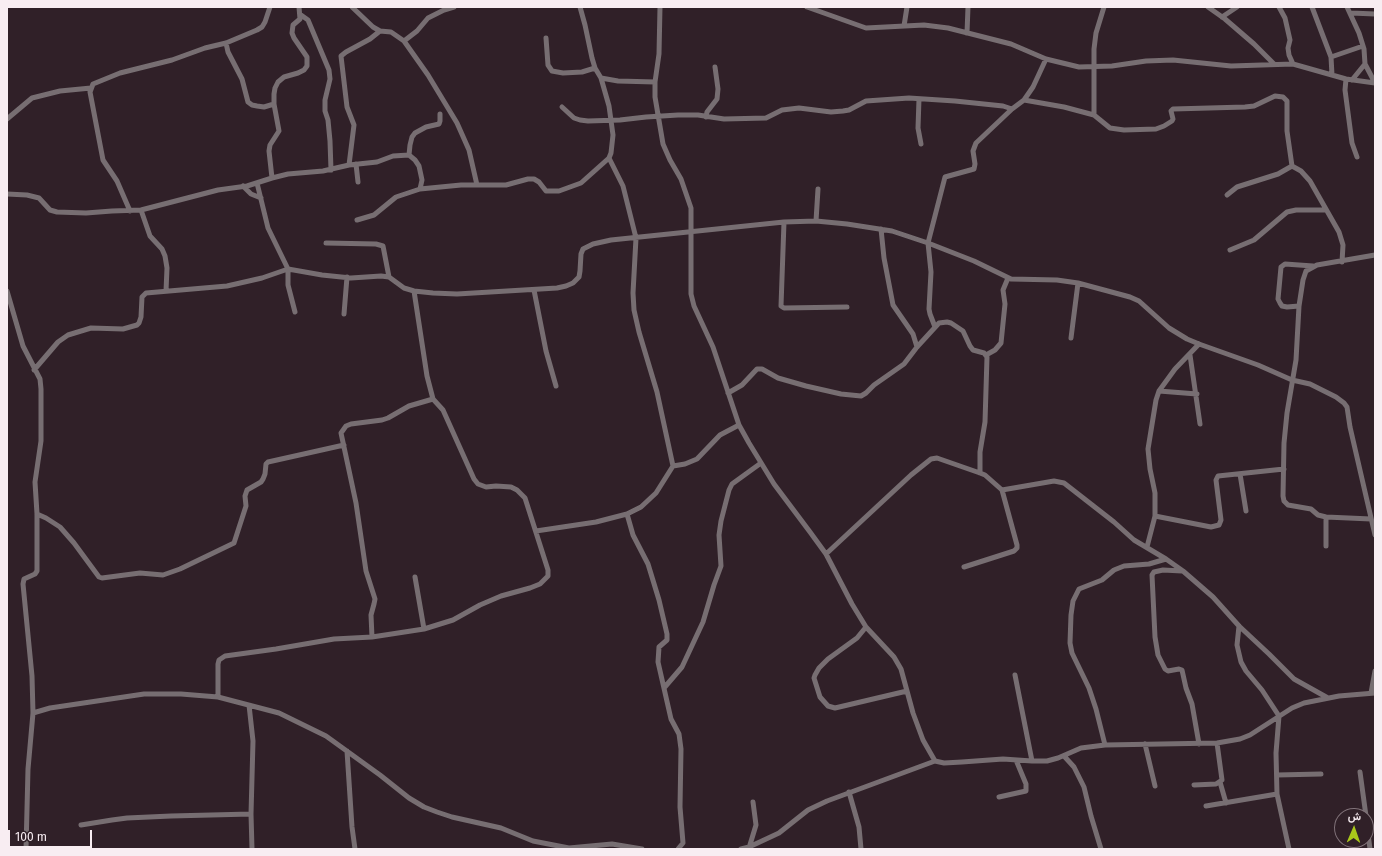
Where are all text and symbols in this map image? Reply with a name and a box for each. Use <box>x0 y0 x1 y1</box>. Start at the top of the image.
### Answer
north arrow <box>1334 808 1374 848</box>
text: ش <box>1348 810 1361 823</box>
scale bar <box>10 822 94 848</box>
text: 100 m <box>15 830 47 844</box>

